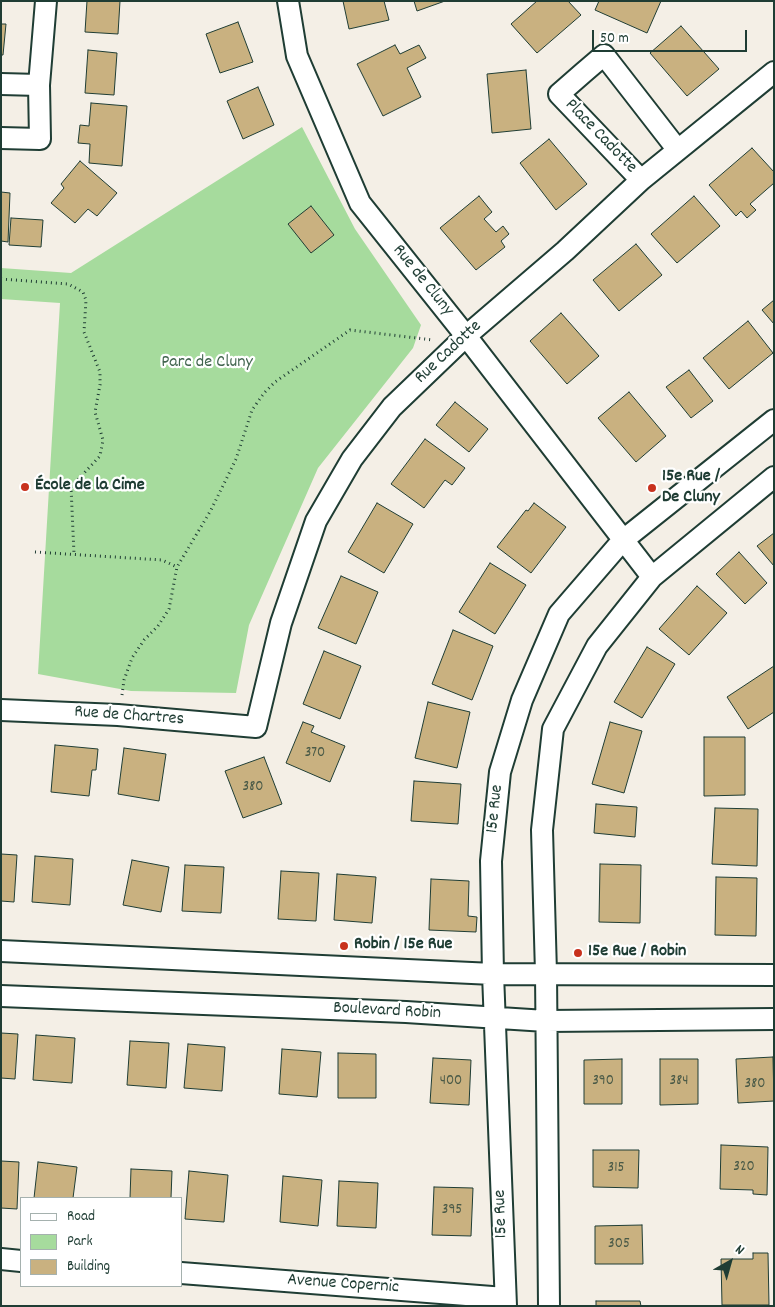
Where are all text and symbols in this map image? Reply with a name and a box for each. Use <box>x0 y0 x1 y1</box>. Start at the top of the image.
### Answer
scale bar <box>595 20 750 52</box>
text: 50 m <box>600 28 629 50</box>
street label: Place Cadotte <box>559 95 641 179</box>
street label: Rue de Cluny <box>387 241 457 321</box>
street label: Rue Cadotte <box>411 317 487 389</box>
park label: Parc de Cluny <box>161 353 253 375</box>
place label: 15e Rue / De Cluny <box>662 467 720 509</box>
place label: École de la Cime <box>35 476 145 498</box>
marker: École de la Cime <box>19 481 31 493</box>
marker: 15e Rue / De Cluny <box>646 482 658 494</box>
street label: Rue de Chartres <box>73 702 185 732</box>
house number: 370 <box>305 745 325 763</box>
house number: 380 <box>243 779 263 797</box>
street label: 15e Rue <box>483 784 509 834</box>
place label: Robin / 15e Rue <box>354 935 452 957</box>
marker: Robin / 15e Rue <box>338 940 350 952</box>
place label: 15e Rue / Robin <box>588 942 686 964</box>
marker: 15e Rue / Robin <box>572 947 584 959</box>
street label: Boulevard Robin <box>333 998 441 1026</box>
house number: 400 <box>440 1073 462 1091</box>
house number: 390 <box>592 1073 614 1091</box>
house number: 384 <box>670 1073 688 1091</box>
house number: 380 <box>745 1076 765 1094</box>
house number: 320 <box>733 1159 755 1177</box>
house number: 315 <box>608 1160 624 1178</box>
street label: 15e Rue <box>490 1189 514 1239</box>
legend <box>20 1197 182 1287</box>
house number: 395 <box>442 1202 462 1220</box>
text: Road <box>67 1206 95 1228</box>
text: Park <box>67 1231 93 1253</box>
house number: 305 <box>608 1236 630 1254</box>
north arrow <box>705 1237 755 1287</box>
text: N <box>730 1240 748 1260</box>
text: Building <box>67 1256 110 1278</box>
street label: Avenue Copernic <box>286 1270 400 1300</box>

